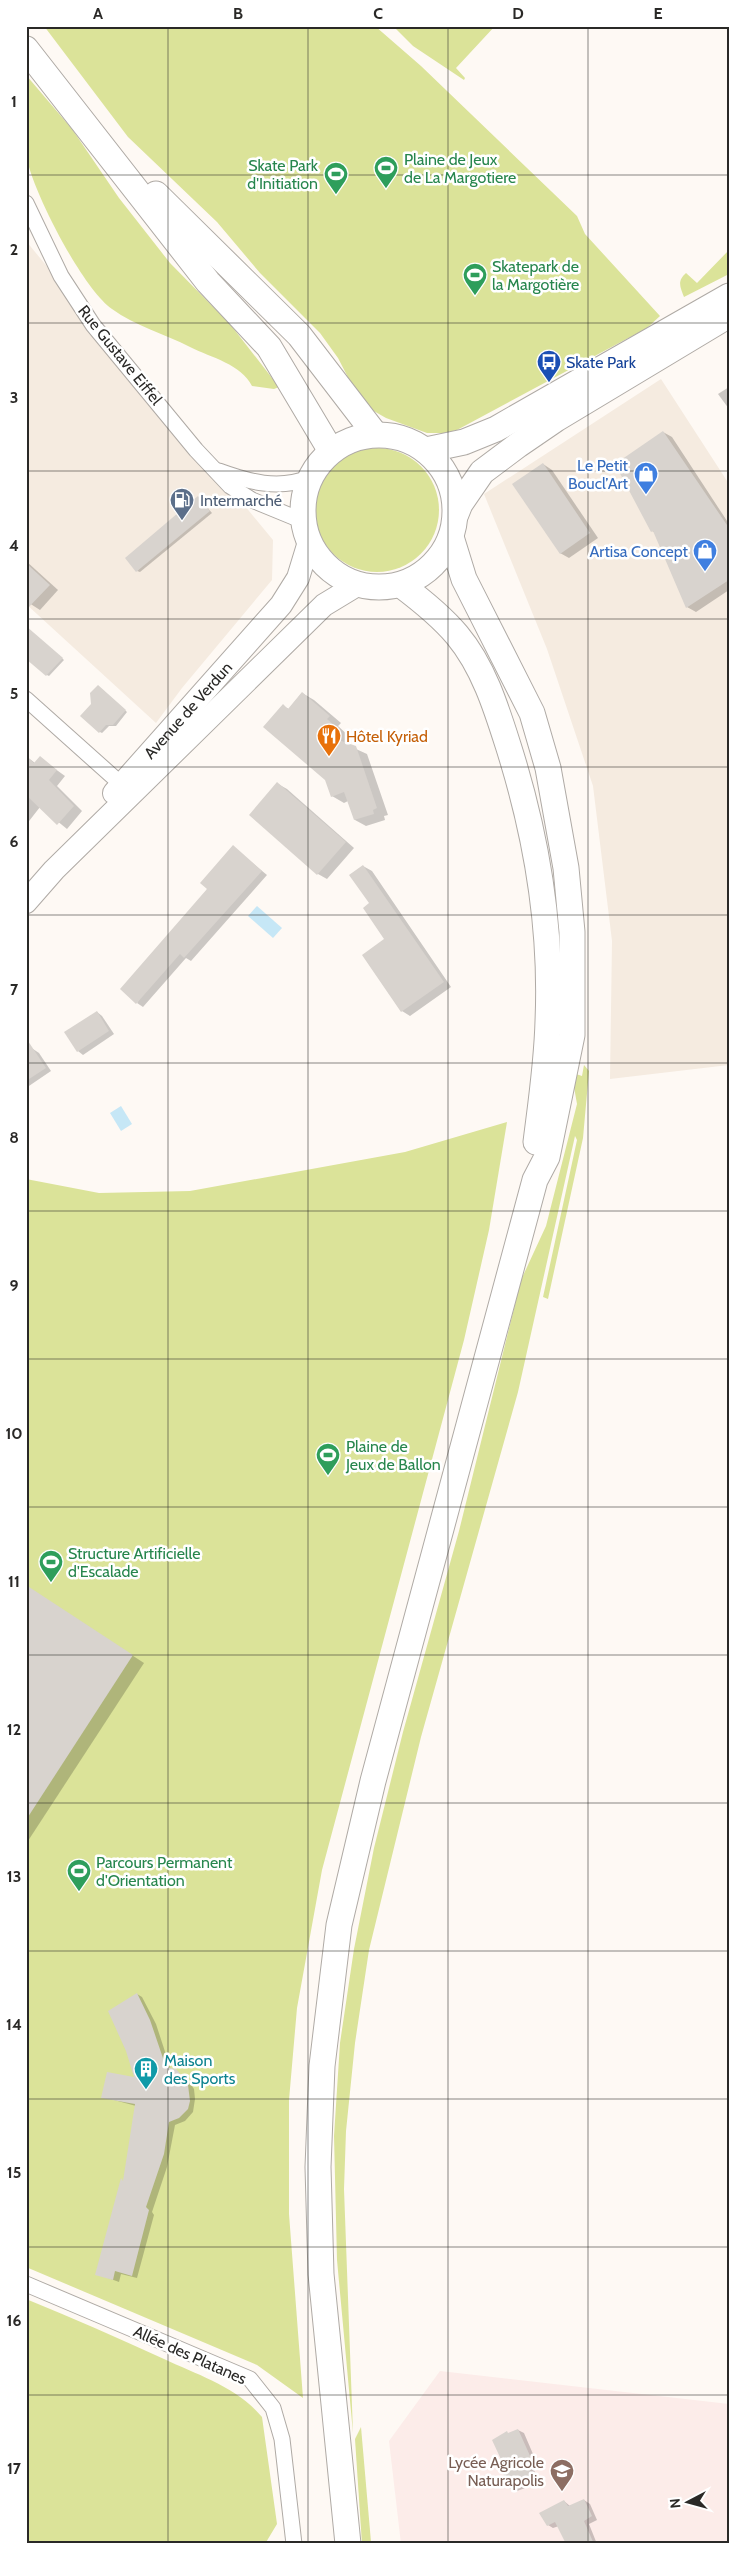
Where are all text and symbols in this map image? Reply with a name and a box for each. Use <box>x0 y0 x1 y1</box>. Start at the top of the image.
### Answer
text: A <box>93 4 103 23</box>
text: B <box>233 4 243 23</box>
text: C <box>373 4 383 23</box>
text: D <box>512 4 524 23</box>
text: E <box>653 4 663 23</box>
text: 1 <box>11 92 17 111</box>
place label: Plaine de Jeux de La Margotiere <box>404 150 516 187</box>
sports icon: Plaine de Jeux de La Margotiere <box>373 155 399 189</box>
place label: Skate Park d'Initiation <box>247 156 319 193</box>
sports icon: Skate Park d'Initiation <box>323 161 349 195</box>
text: 2 <box>10 240 18 259</box>
place label: Skatepark de la Margotière <box>492 257 579 294</box>
sports icon: Skatepark de la Margotière <box>462 262 488 296</box>
street label: Rue Gustave Eiffel <box>74 301 166 409</box>
bus stop icon: Skate Park <box>536 349 562 383</box>
place label: Skate Park <box>566 353 637 372</box>
text: 3 <box>10 388 18 407</box>
place label: Le Petit Boucl’Art <box>568 456 629 493</box>
shop icon: Le Petit Boucl’Art <box>633 461 659 495</box>
fuel station icon: Intermarché <box>169 487 195 521</box>
place label: Intermarché <box>200 491 282 510</box>
text: 4 <box>9 536 19 555</box>
shop icon: Artisa Concept <box>692 538 718 572</box>
place label: Artisa Concept <box>589 542 689 561</box>
street label: Avenue de Verdun <box>140 658 236 762</box>
text: 5 <box>10 684 18 703</box>
restaurant icon: Hôtel Kyriad <box>316 723 342 757</box>
place label: Hôtel Kyriad <box>346 727 428 746</box>
text: 6 <box>10 832 19 851</box>
text: 7 <box>10 980 19 999</box>
text: 8 <box>9 1128 19 1147</box>
text: 9 <box>10 1276 19 1295</box>
text: 10 <box>5 1424 23 1443</box>
place label: Plaine de Jeux de Ballon <box>345 1437 441 1474</box>
sports icon: Plaine de Jeux de Ballon <box>315 1442 341 1476</box>
place label: Structure Artificielle d'Escalade <box>68 1544 201 1581</box>
sports icon: Structure Artificielle d'Escalade <box>38 1549 64 1583</box>
text: 11 <box>8 1572 20 1591</box>
text: 12 <box>7 1720 21 1739</box>
place label: Parcours Permanent d'Orientation <box>96 1853 233 1890</box>
sports icon: Parcours Permanent d'Orientation <box>66 1858 92 1892</box>
text: 13 <box>7 1867 21 1886</box>
text: 14 <box>6 2015 22 2034</box>
place label: Maison des Sports <box>164 2051 236 2088</box>
building icon: Maison des Sports <box>133 2056 159 2090</box>
text: 15 <box>7 2163 21 2182</box>
text: 16 <box>7 2311 21 2330</box>
street label: Allée des Platanes <box>131 2322 250 2389</box>
place label: Lycée Agricole Naturapolis <box>448 2453 544 2490</box>
school or university icon: Lycée Agricole Naturapolis <box>549 2458 575 2492</box>
text: 17 <box>7 2459 22 2478</box>
north arrow <box>662 2478 712 2528</box>
text: N <box>666 2497 685 2509</box>

